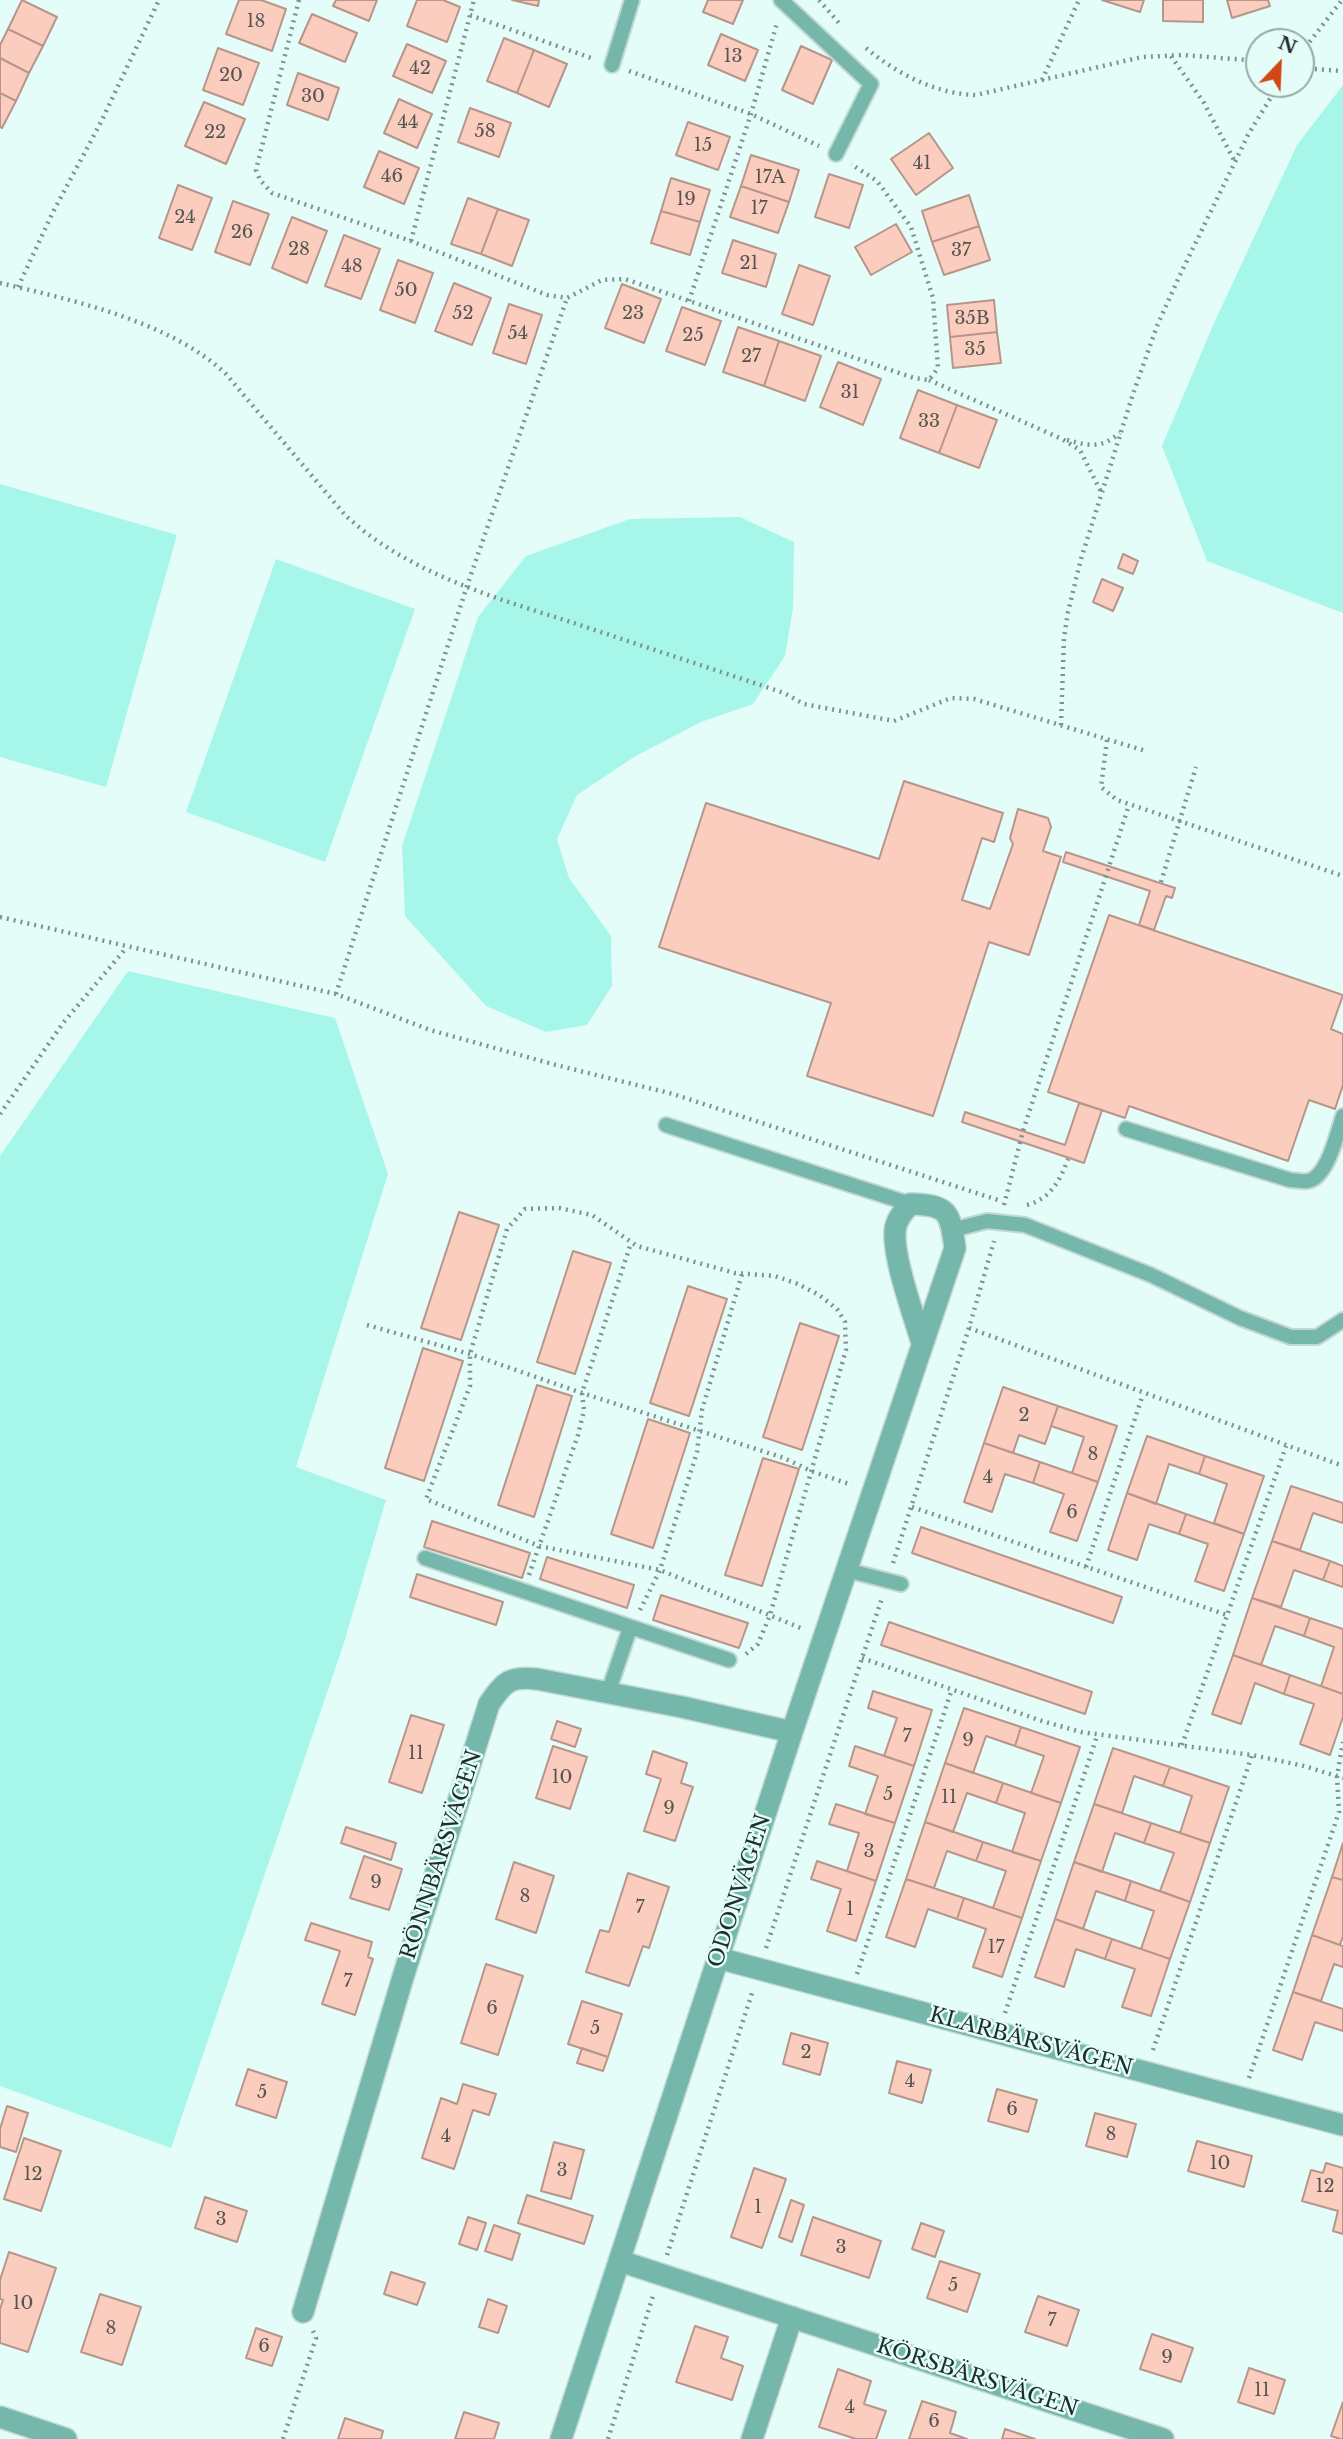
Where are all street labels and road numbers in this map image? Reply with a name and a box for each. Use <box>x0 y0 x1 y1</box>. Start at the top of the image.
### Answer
street label: RÖNNBÄRSVÄGEN <box>396 1747 488 1963</box>
street label: ODONVÄGEN <box>703 1811 777 1971</box>
street label: KLARBÄRSVÄGEN <box>927 2003 1135 2081</box>
street label: KÖRSBÄRSVÄGEN <box>873 2334 1081 2422</box>

